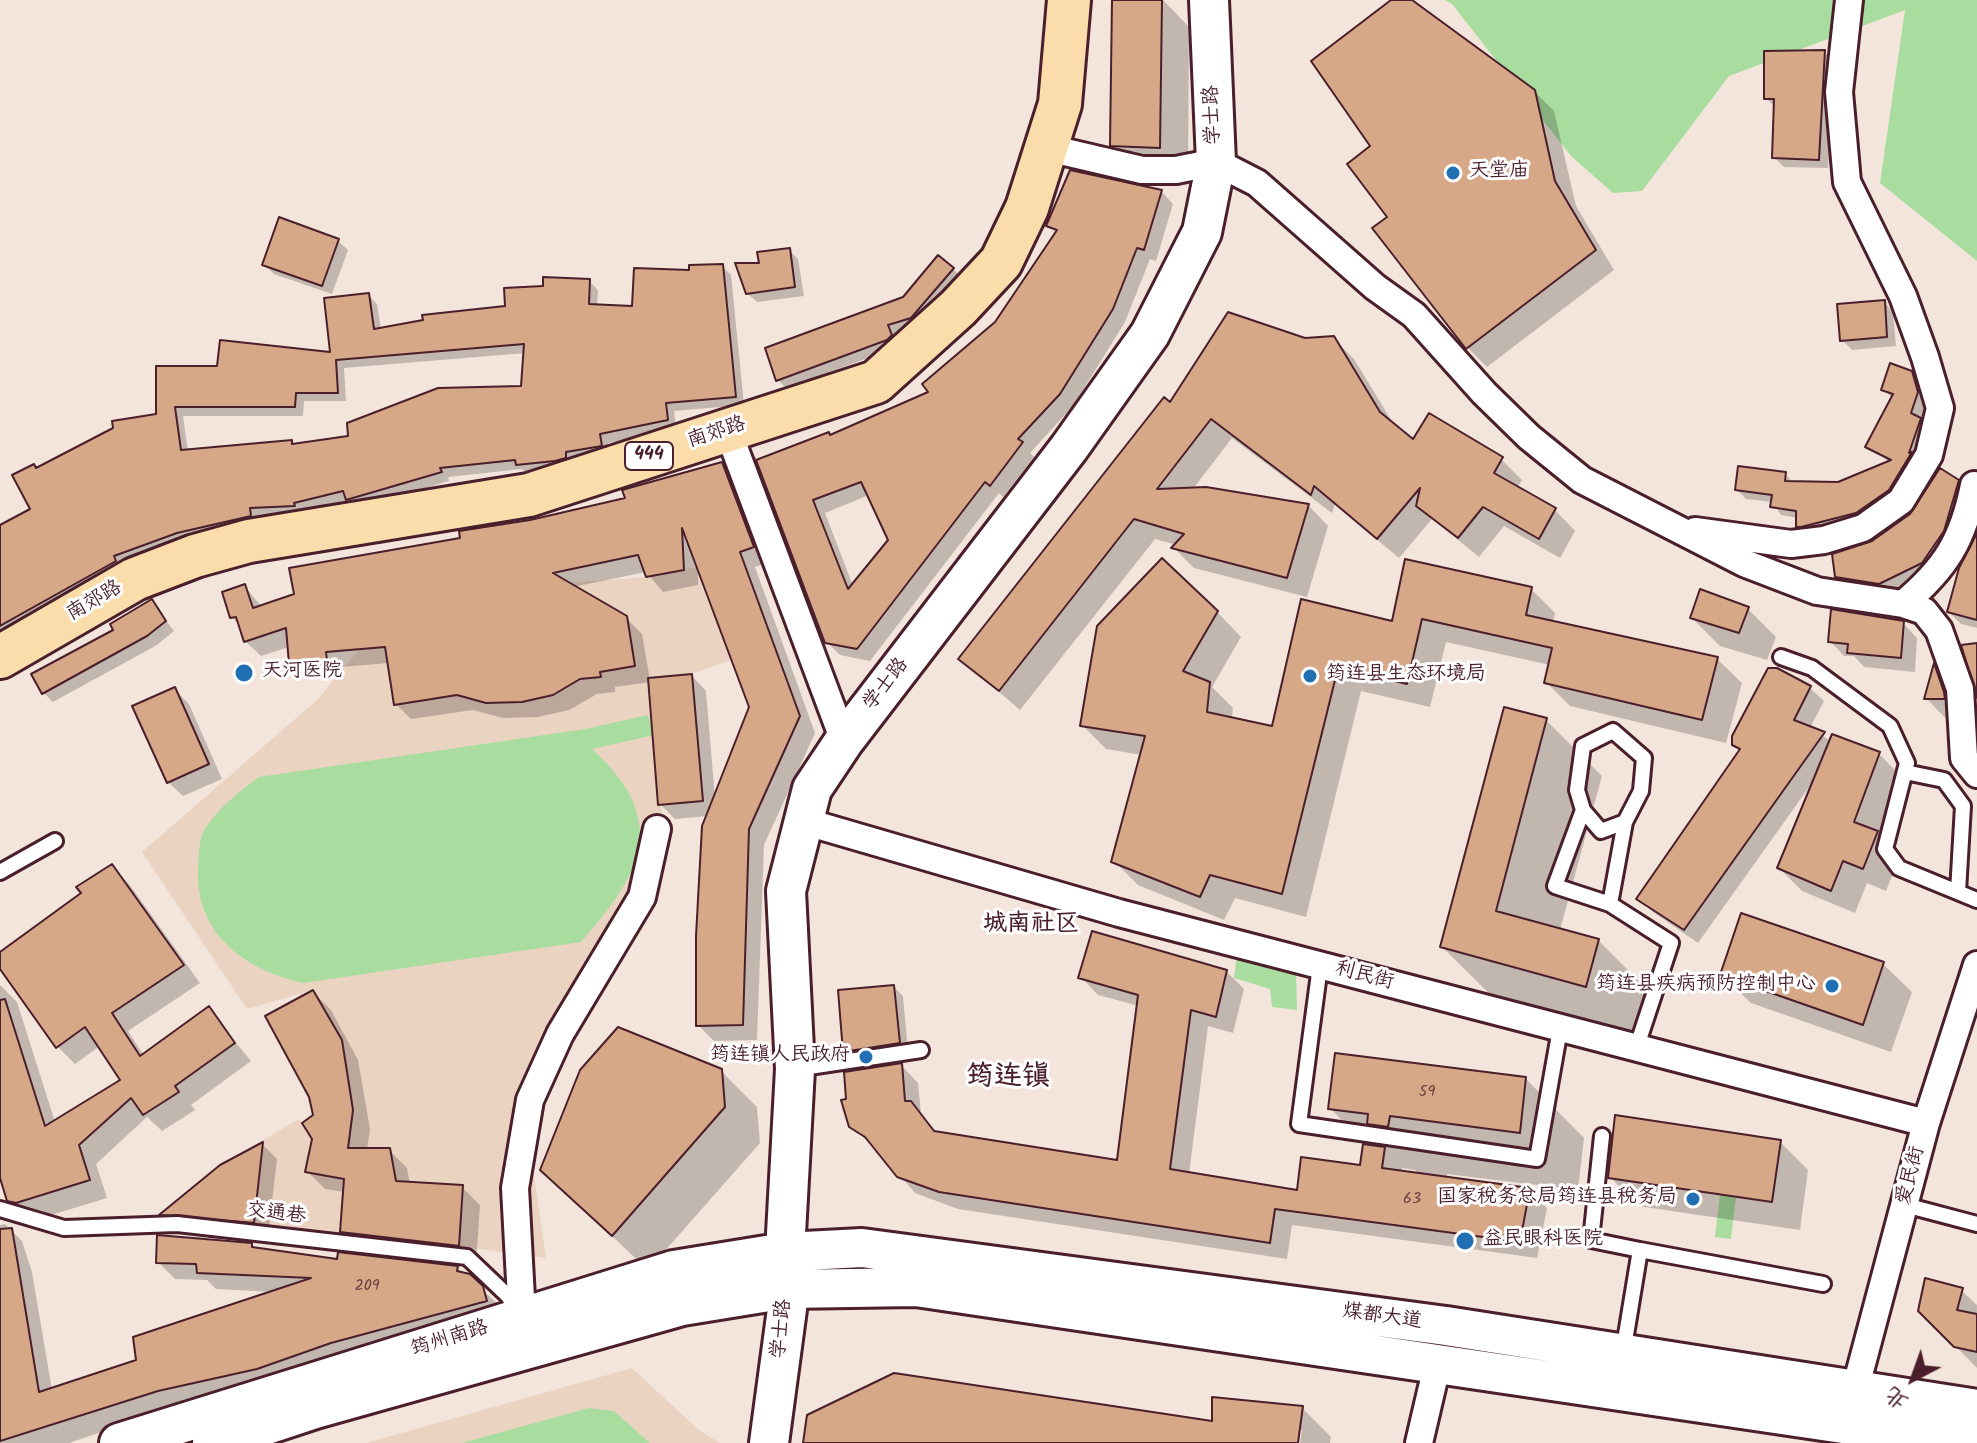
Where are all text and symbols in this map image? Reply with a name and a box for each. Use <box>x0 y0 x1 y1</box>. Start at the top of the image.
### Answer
street label: 学士路 <box>1201 85 1227 145</box>
place label: 天堂庙 <box>1469 161 1529 185</box>
marker: 天堂庙 <box>1444 164 1462 182</box>
street label: 南郊路 <box>685 413 749 455</box>
road number: 444 <box>625 442 673 470</box>
street label: 南郊路 <box>63 577 127 627</box>
street label: 学士路 <box>859 654 915 716</box>
place label: 天河医院 <box>262 661 342 685</box>
marker: 天河医院 <box>233 662 255 684</box>
place label: 筠连县生态环境局 <box>1326 664 1486 688</box>
marker: 筠连县生态环境局 <box>1301 667 1319 685</box>
district label: 城南社区 <box>983 912 1079 940</box>
street label: 利民街 <box>1332 958 1396 996</box>
place label: 筠连县疾病预防控制中心 <box>1596 974 1816 998</box>
marker: 筠连县疾病预防控制中心 <box>1823 977 1841 995</box>
place label: 筠连镇人民政府 <box>710 1045 850 1069</box>
marker: 筠连镇人民政府 <box>857 1048 875 1066</box>
district label: 筠连镇 <box>966 1062 1050 1096</box>
house number: 59 <box>1419 1083 1435 1103</box>
street label: 爱民街 <box>1893 1144 1931 1208</box>
place label: 国家税务总局筠连县税务局 <box>1437 1187 1677 1211</box>
house number: 63 <box>1403 1190 1421 1210</box>
marker: 国家税务总局筠连县税务局 <box>1684 1190 1702 1208</box>
street label: 交通巷 <box>245 1199 307 1231</box>
place label: 益民眼科医院 <box>1483 1229 1603 1253</box>
marker: 益民眼科医院 <box>1454 1230 1476 1252</box>
house number: 209 <box>354 1277 380 1297</box>
street label: 学士路 <box>768 1298 798 1360</box>
street label: 煤都大道 <box>1341 1301 1423 1335</box>
street label: 筠州南路 <box>408 1317 492 1363</box>
north arrow <box>1873 1339 1953 1419</box>
text: 北 <box>1877 1377 1917 1418</box>

